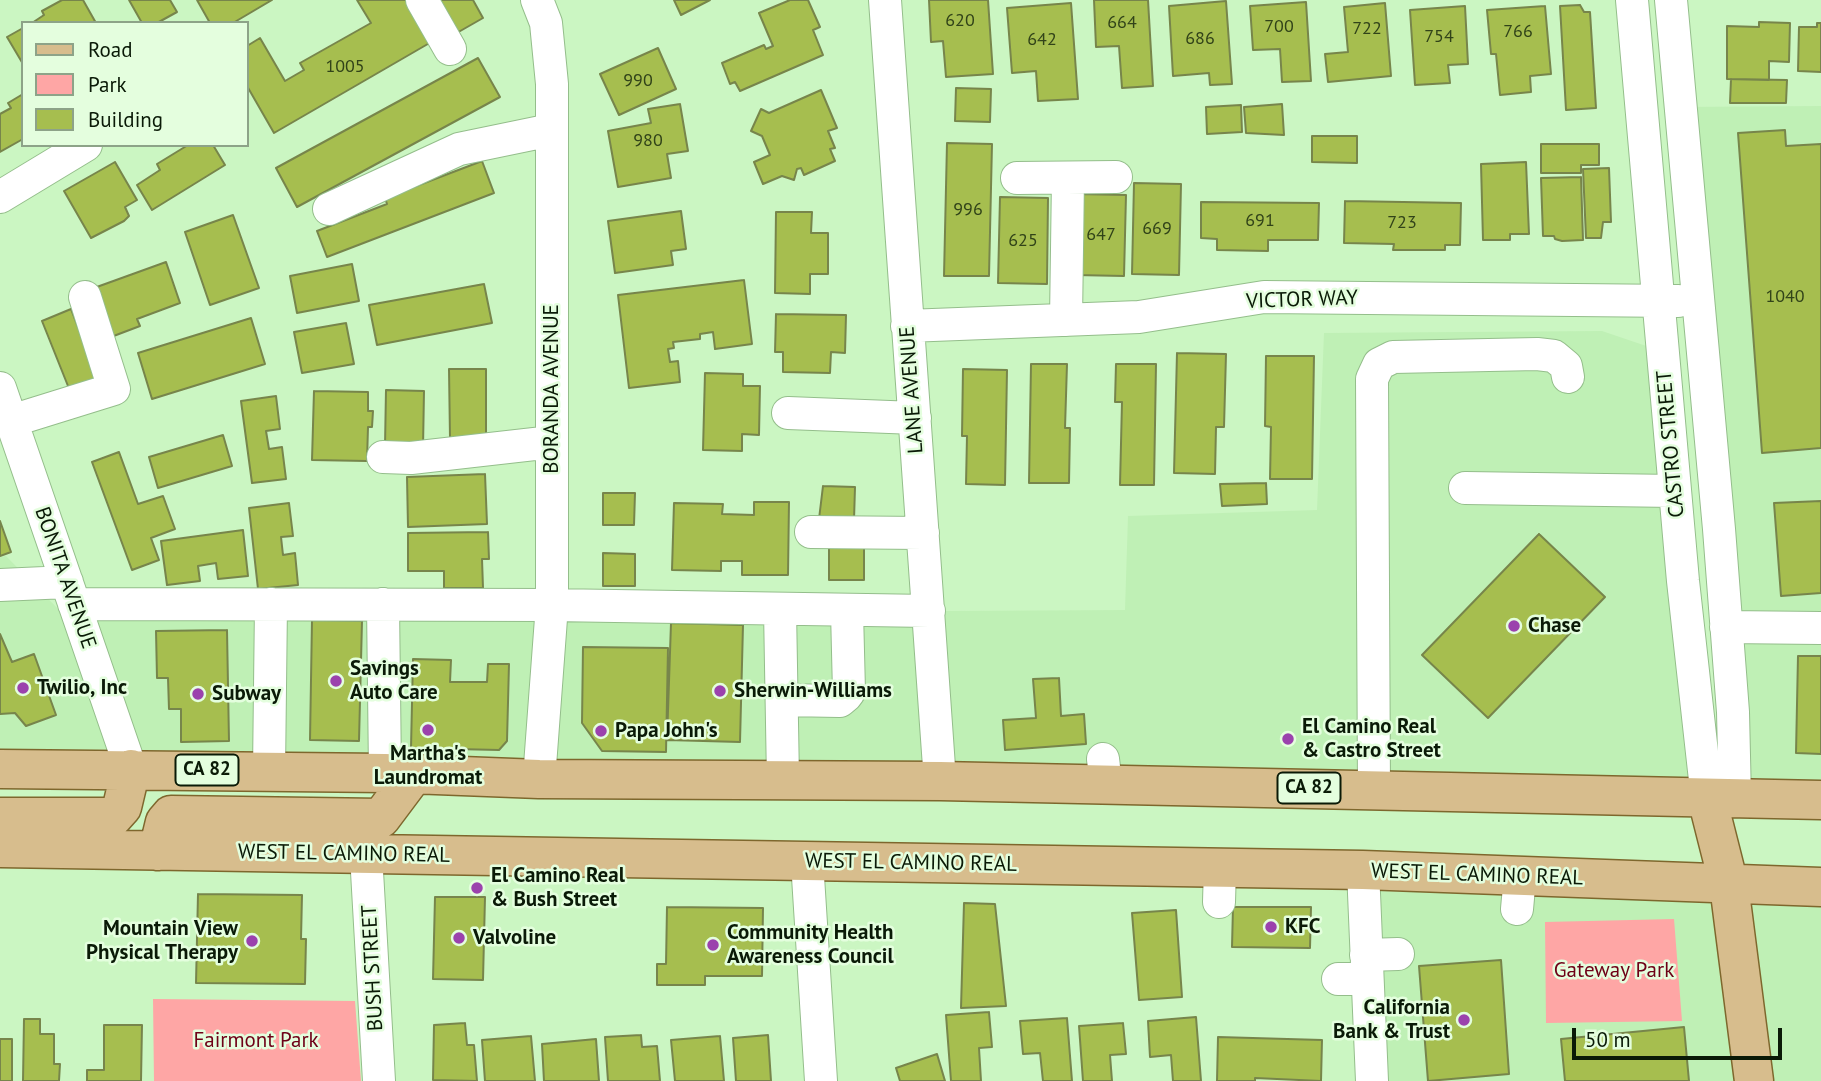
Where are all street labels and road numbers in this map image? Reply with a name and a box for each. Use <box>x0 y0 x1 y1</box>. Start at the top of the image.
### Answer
street label: VICTOR WAY <box>1246 285 1358 315</box>
street label: BORANDA AVENUE <box>539 304 565 474</box>
street label: LANE AVENUE <box>895 325 929 455</box>
street label: CASTRO STREET <box>1652 369 1690 519</box>
street label: BONITA AVENUE <box>29 504 101 652</box>
road number: CA 82 <box>176 754 238 786</box>
road number: CA 82 <box>1278 772 1340 804</box>
street label: WEST EL CAMINO REAL <box>238 840 450 868</box>
street label: WEST EL CAMINO REAL <box>805 849 1017 877</box>
street label: WEST EL CAMINO REAL <box>1371 859 1583 891</box>
street label: BUSH STREET <box>357 904 389 1032</box>

